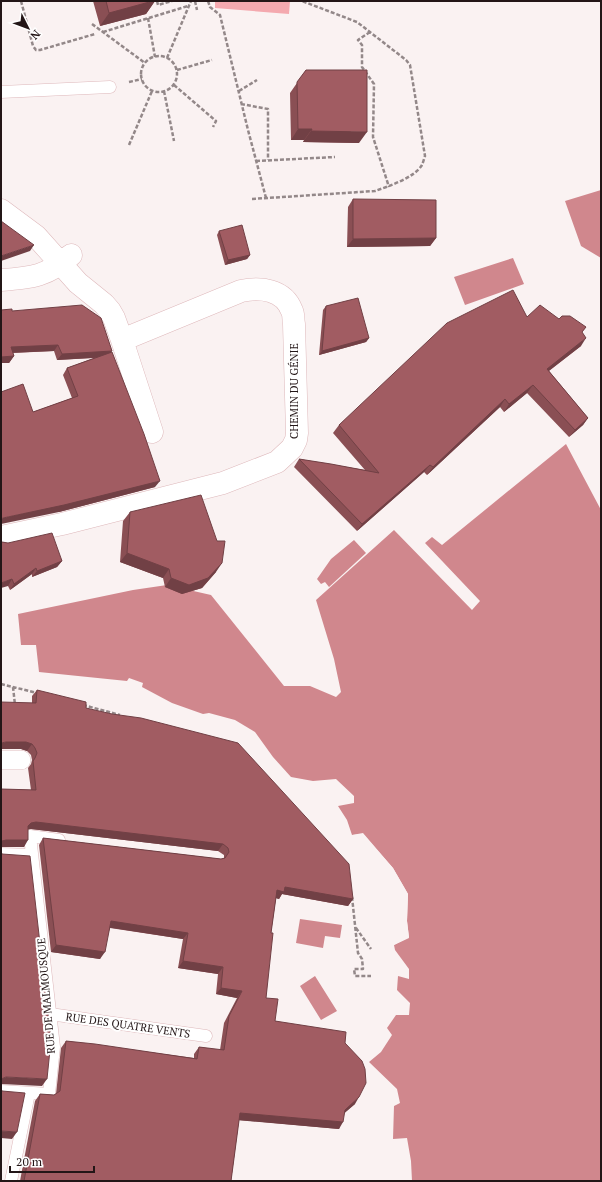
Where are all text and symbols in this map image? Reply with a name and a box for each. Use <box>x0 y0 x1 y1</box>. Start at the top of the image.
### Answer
north arrow <box>8 8 48 48</box>
text: N <box>27 27 43 43</box>
street label: CHEMIN DU GÉNIE <box>287 343 301 439</box>
street label: RUE DE MALMOUSQUE <box>34 937 58 1055</box>
street label: RUE DES QUATRE VENTS <box>65 1009 191 1041</box>
scale bar <box>10 1148 94 1174</box>
text: 20 m <box>16 1154 43 1169</box>

